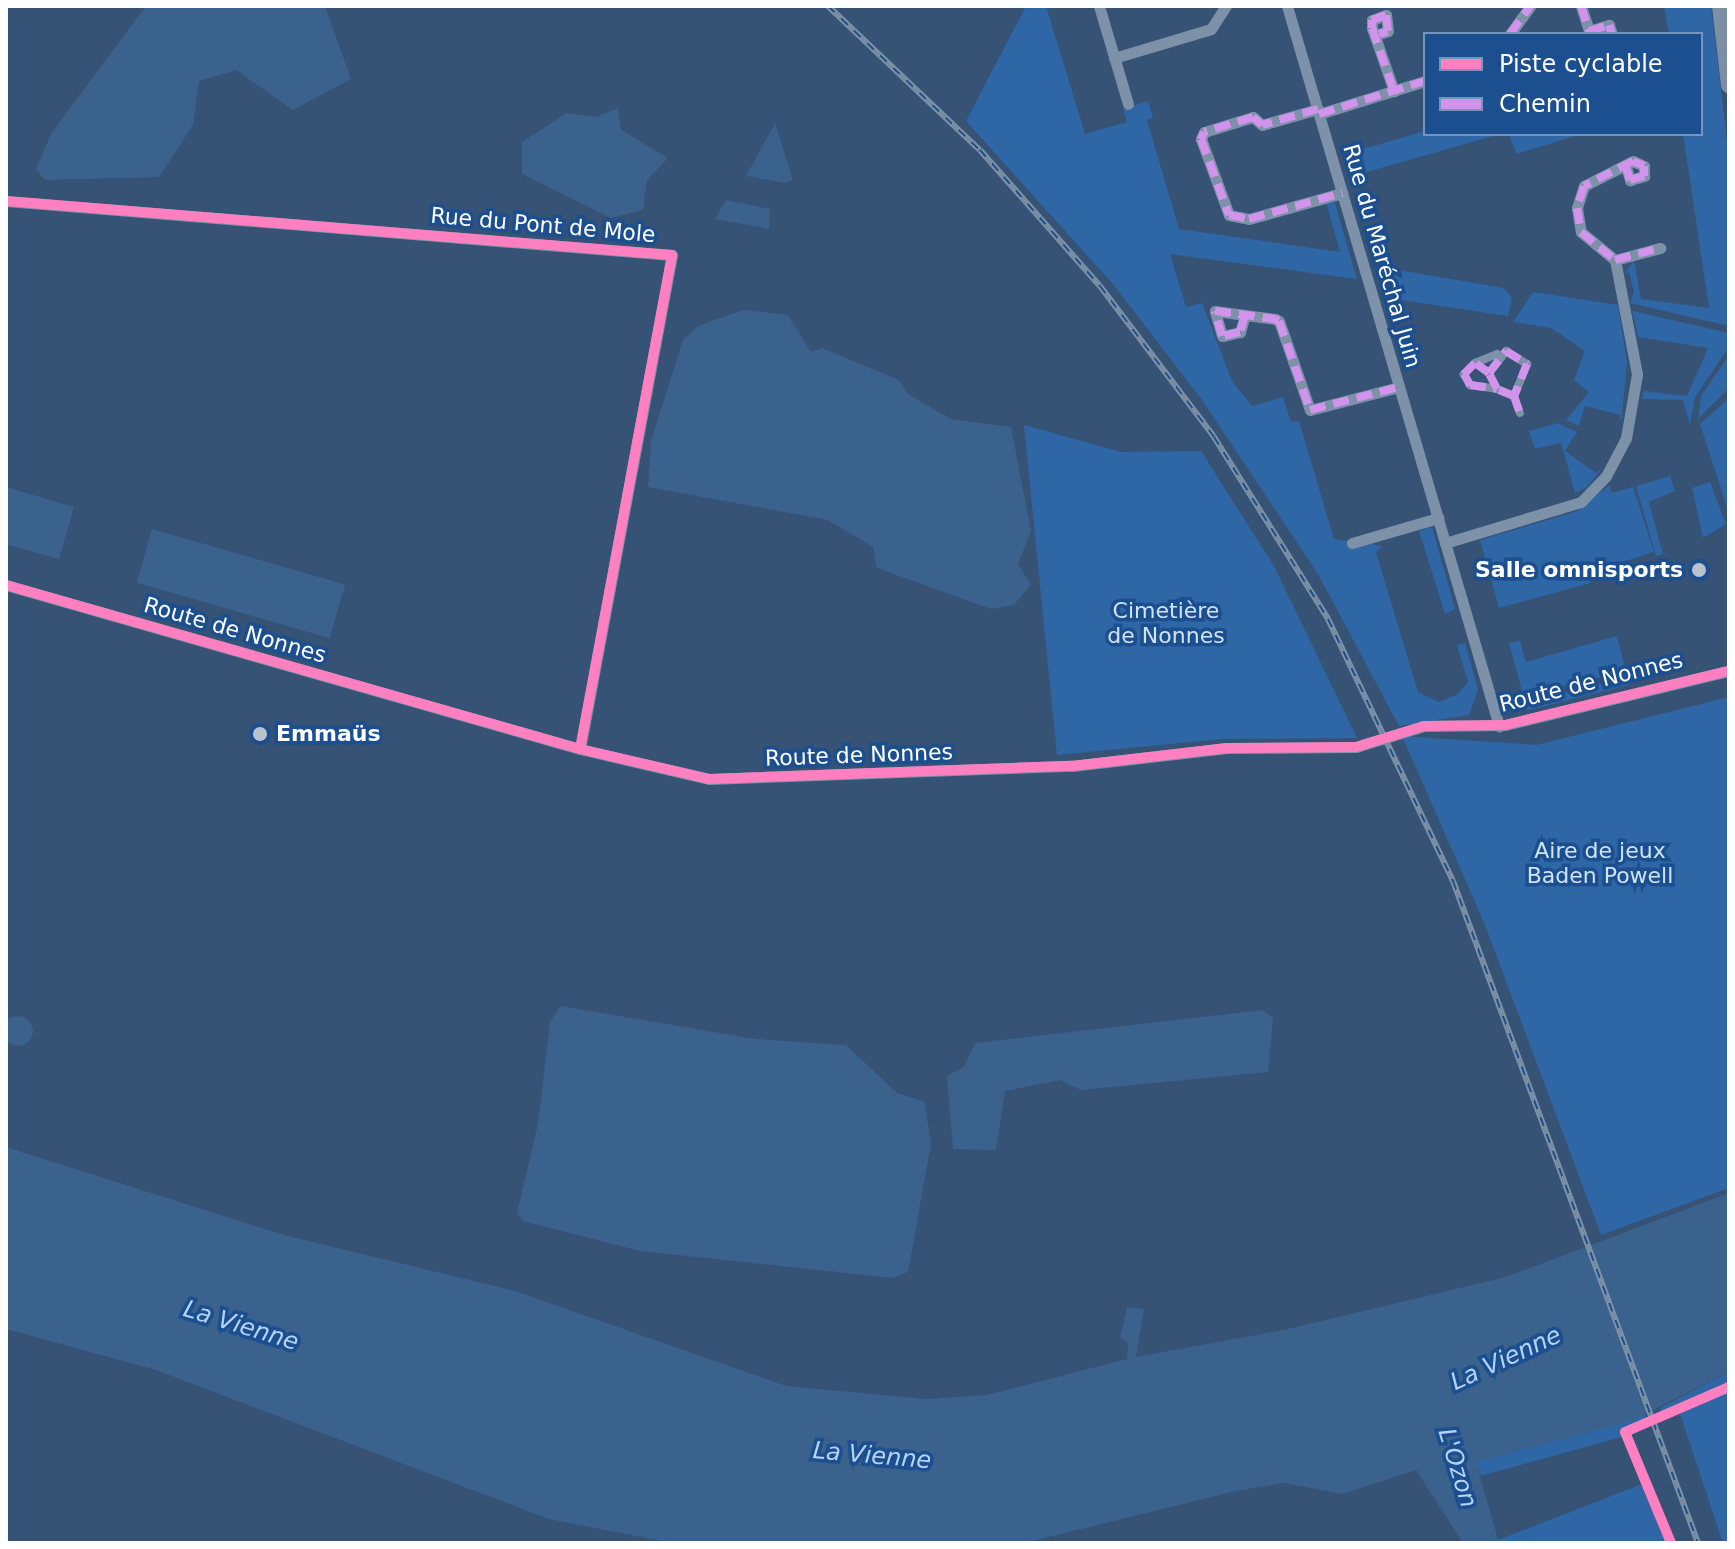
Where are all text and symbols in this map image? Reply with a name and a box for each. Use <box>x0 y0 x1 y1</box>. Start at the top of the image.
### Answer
legend <box>1423 32 1703 136</box>
text: Piste cyclable <box>1499 50 1663 78</box>
text: Chemin <box>1499 90 1591 118</box>
street label: Rue du Maréchal Juin <box>1337 141 1427 371</box>
street label: Rue du Pont de Mole <box>429 202 657 248</box>
place label: Salle omnisports <box>1475 557 1683 583</box>
marker: Salle omnisports <box>1690 561 1708 579</box>
street label: Route de Nonnes <box>141 591 329 669</box>
park label: Cimetière de Nonnes <box>1107 597 1225 648</box>
street label: Route de Nonnes <box>1497 646 1685 718</box>
place label: Emmaüs <box>276 721 380 747</box>
marker: Emmaüs <box>251 725 269 743</box>
street label: Route de Nonnes <box>765 739 953 771</box>
park label: Aire de jeux Baden Powell <box>1527 837 1673 888</box>
water label: La Vienne <box>180 1295 302 1357</box>
water label: La Vienne <box>1446 1321 1566 1397</box>
water label: L'Ozon <box>1431 1425 1483 1511</box>
water label: La Vienne <box>812 1436 932 1476</box>

